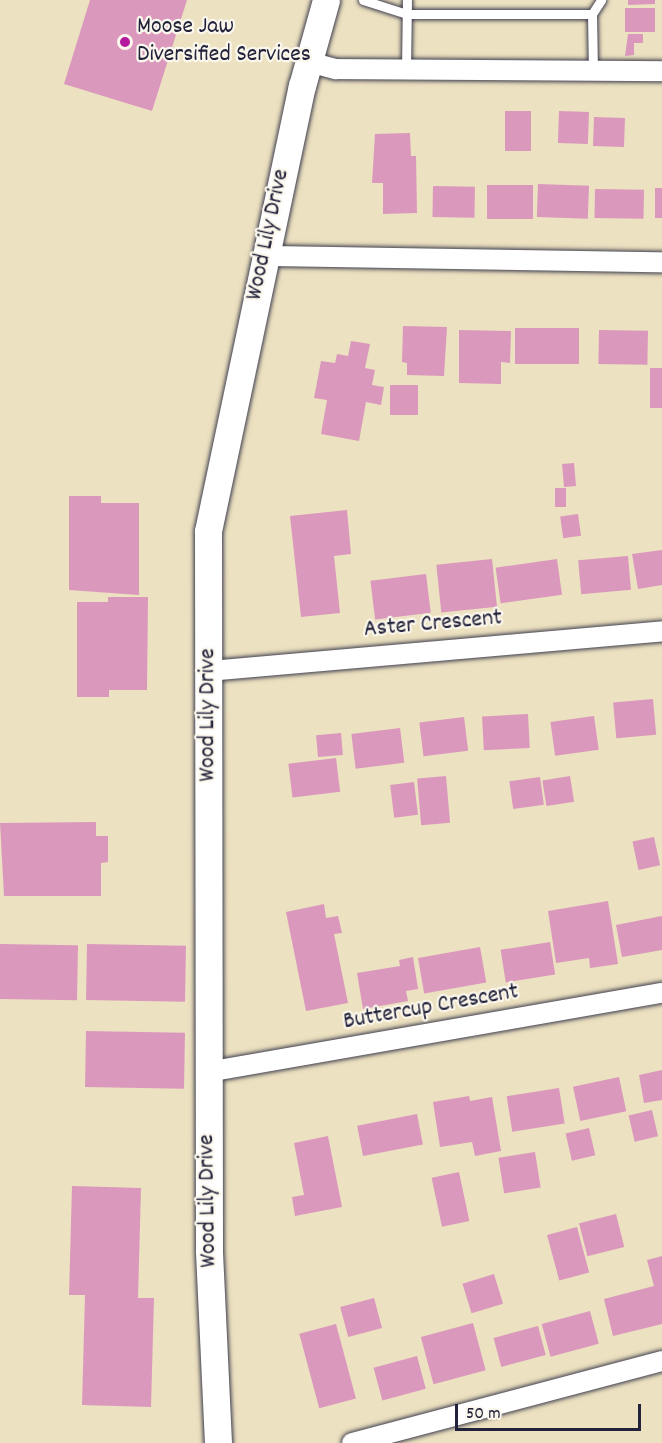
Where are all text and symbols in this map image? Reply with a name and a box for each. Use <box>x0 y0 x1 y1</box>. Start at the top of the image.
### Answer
place label: Moose Jaw Diversified Services <box>137 14 311 70</box>
marker: Moose Jaw Diversified Services <box>118 35 132 49</box>
street label: Wood Lily Drive <box>241 167 297 303</box>
street label: Aster Crescent <box>363 605 503 645</box>
street label: Wood Lily Drive <box>195 648 223 782</box>
street label: Buttercup Crescent <box>341 978 521 1038</box>
street label: Wood Lily Drive <box>193 1134 225 1268</box>
scale bar <box>458 1392 644 1430</box>
text: 50 m <box>466 1402 501 1427</box>

